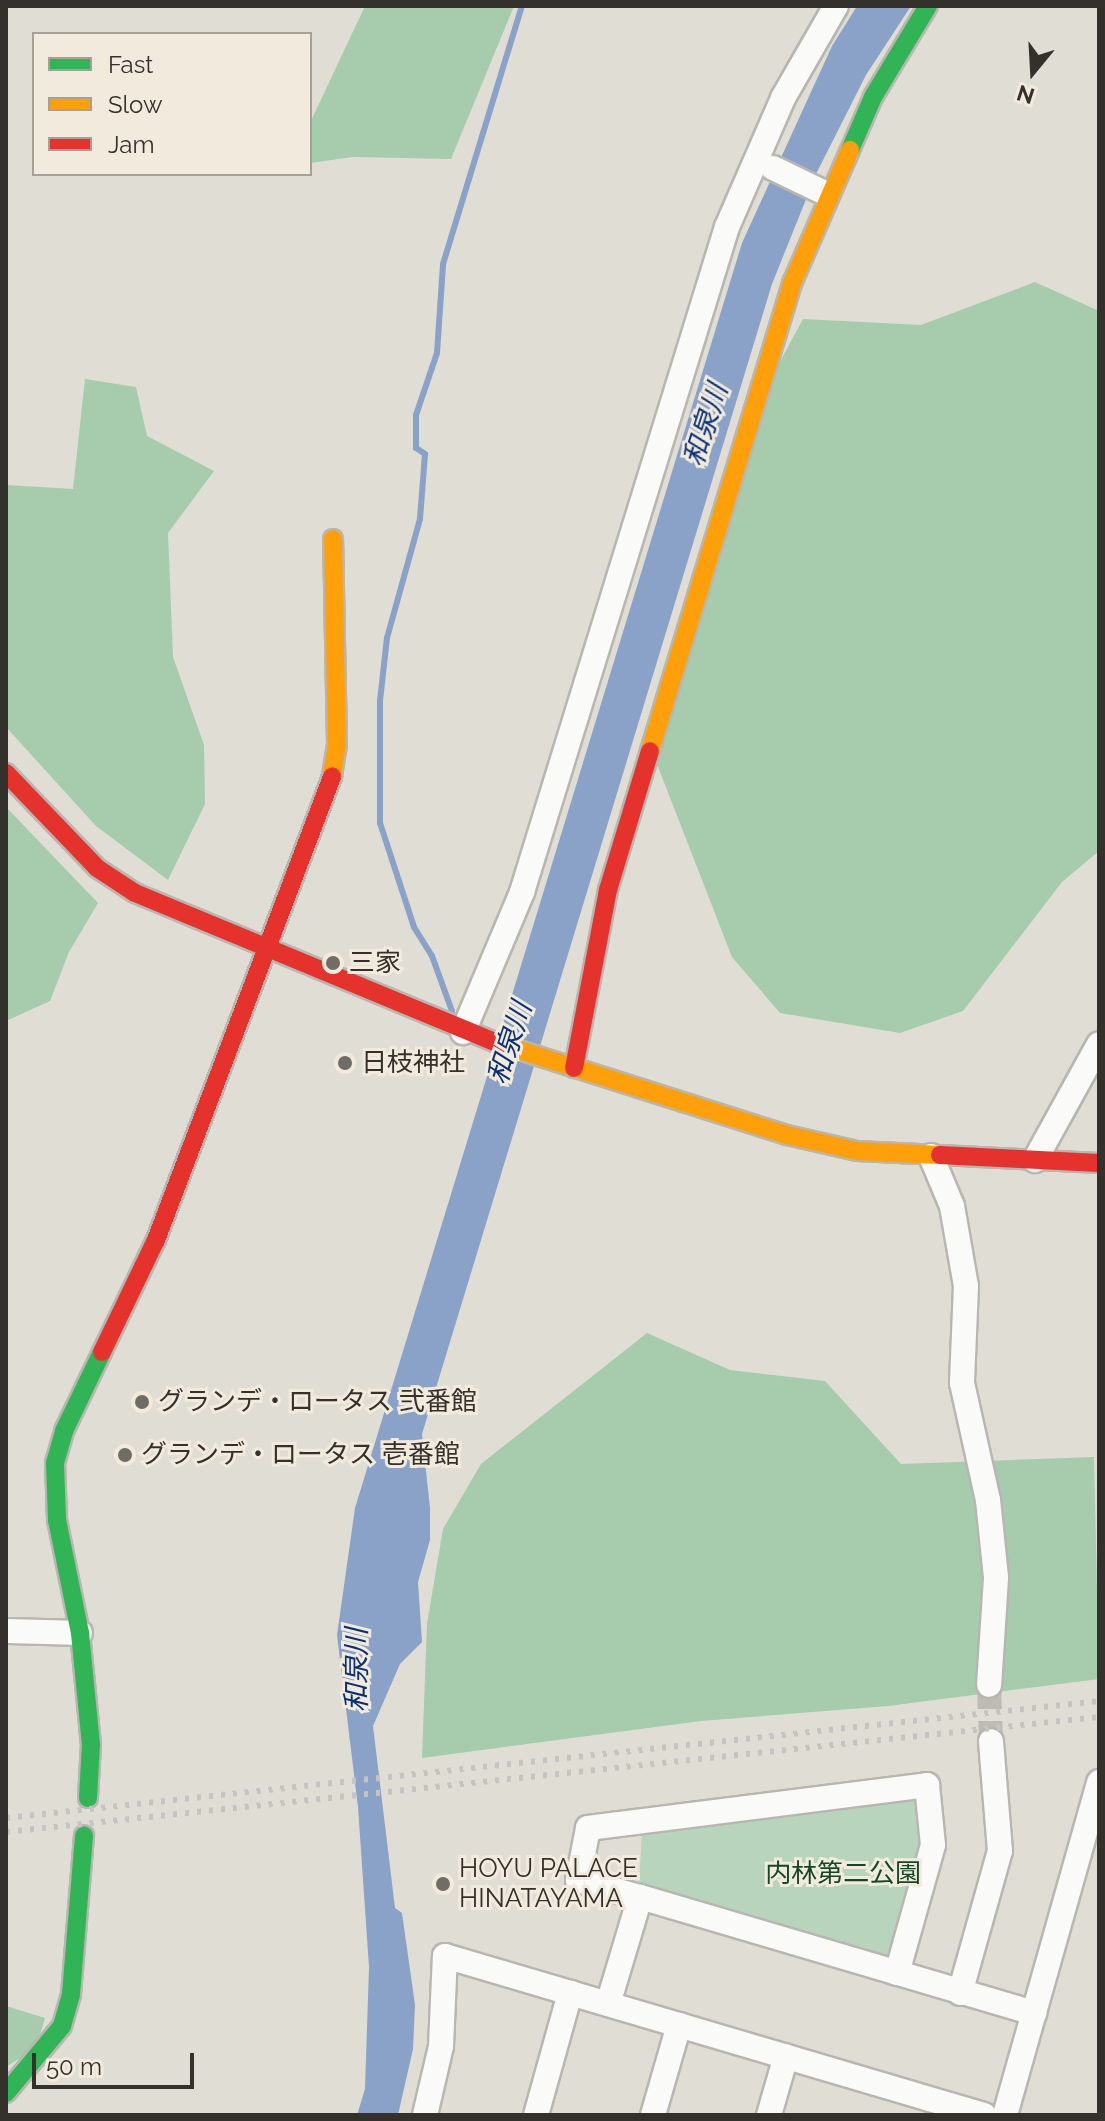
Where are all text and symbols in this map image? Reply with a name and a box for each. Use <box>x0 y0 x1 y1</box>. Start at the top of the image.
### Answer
legend <box>32 32 312 176</box>
north arrow <box>993 32 1073 112</box>
text: Fast <box>108 50 153 79</box>
text: N <box>1014 80 1038 110</box>
text: Slow <box>108 90 162 119</box>
text: Jam <box>108 130 154 159</box>
water label: 和泉川 <box>677 380 735 470</box>
place label: 三家 <box>349 947 401 979</box>
marker: 三家 <box>324 954 342 972</box>
water label: 和泉川 <box>481 998 539 1088</box>
place label: 日枝神社 <box>361 1047 465 1079</box>
marker: 日枝神社 <box>336 1054 354 1072</box>
place label: グランデ・ロータス 弐番館 <box>158 1386 477 1418</box>
marker: グランデ・ロータス 弐番館 <box>133 1393 151 1411</box>
place label: グランデ・ロータス 壱番館 <box>141 1439 460 1471</box>
marker: グランデ・ロータス 壱番館 <box>116 1446 134 1464</box>
water label: 和泉川 <box>340 1628 374 1712</box>
place label: HOYU PALACE HINATAYAMA <box>459 1853 638 1914</box>
park label: 内林第二公園 <box>765 1858 921 1890</box>
marker: HOYU PALACE HINATAYAMA <box>434 1875 452 1893</box>
scale bar <box>36 2037 198 2087</box>
text: 50 m <box>46 2052 102 2081</box>

